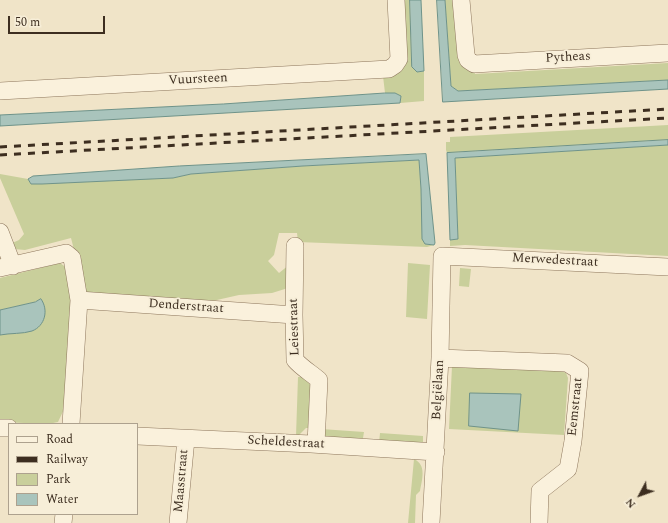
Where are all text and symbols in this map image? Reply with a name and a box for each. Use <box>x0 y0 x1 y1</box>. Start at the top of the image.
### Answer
scale bar <box>10 8 107 34</box>
text: 50 m <box>15 13 40 32</box>
street label: Pytheas <box>545 49 591 67</box>
street label: Vuursteen <box>168 71 228 89</box>
street label: Merwedestraat <box>511 251 599 271</box>
street label: Denderstraat <box>148 297 224 317</box>
street label: Leiestraat <box>286 298 304 356</box>
street label: Belgiëlaan <box>430 359 448 421</box>
street label: Eemstraat <box>565 377 587 437</box>
legend <box>8 423 138 515</box>
text: Road <box>46 430 73 449</box>
street label: Scheldestraat <box>247 433 325 453</box>
street label: Maasstraat <box>171 449 193 513</box>
text: Railway <box>46 450 88 469</box>
text: Park <box>46 470 71 489</box>
north arrow <box>620 475 660 515</box>
text: Water <box>46 490 78 509</box>
text: N <box>621 494 640 512</box>

